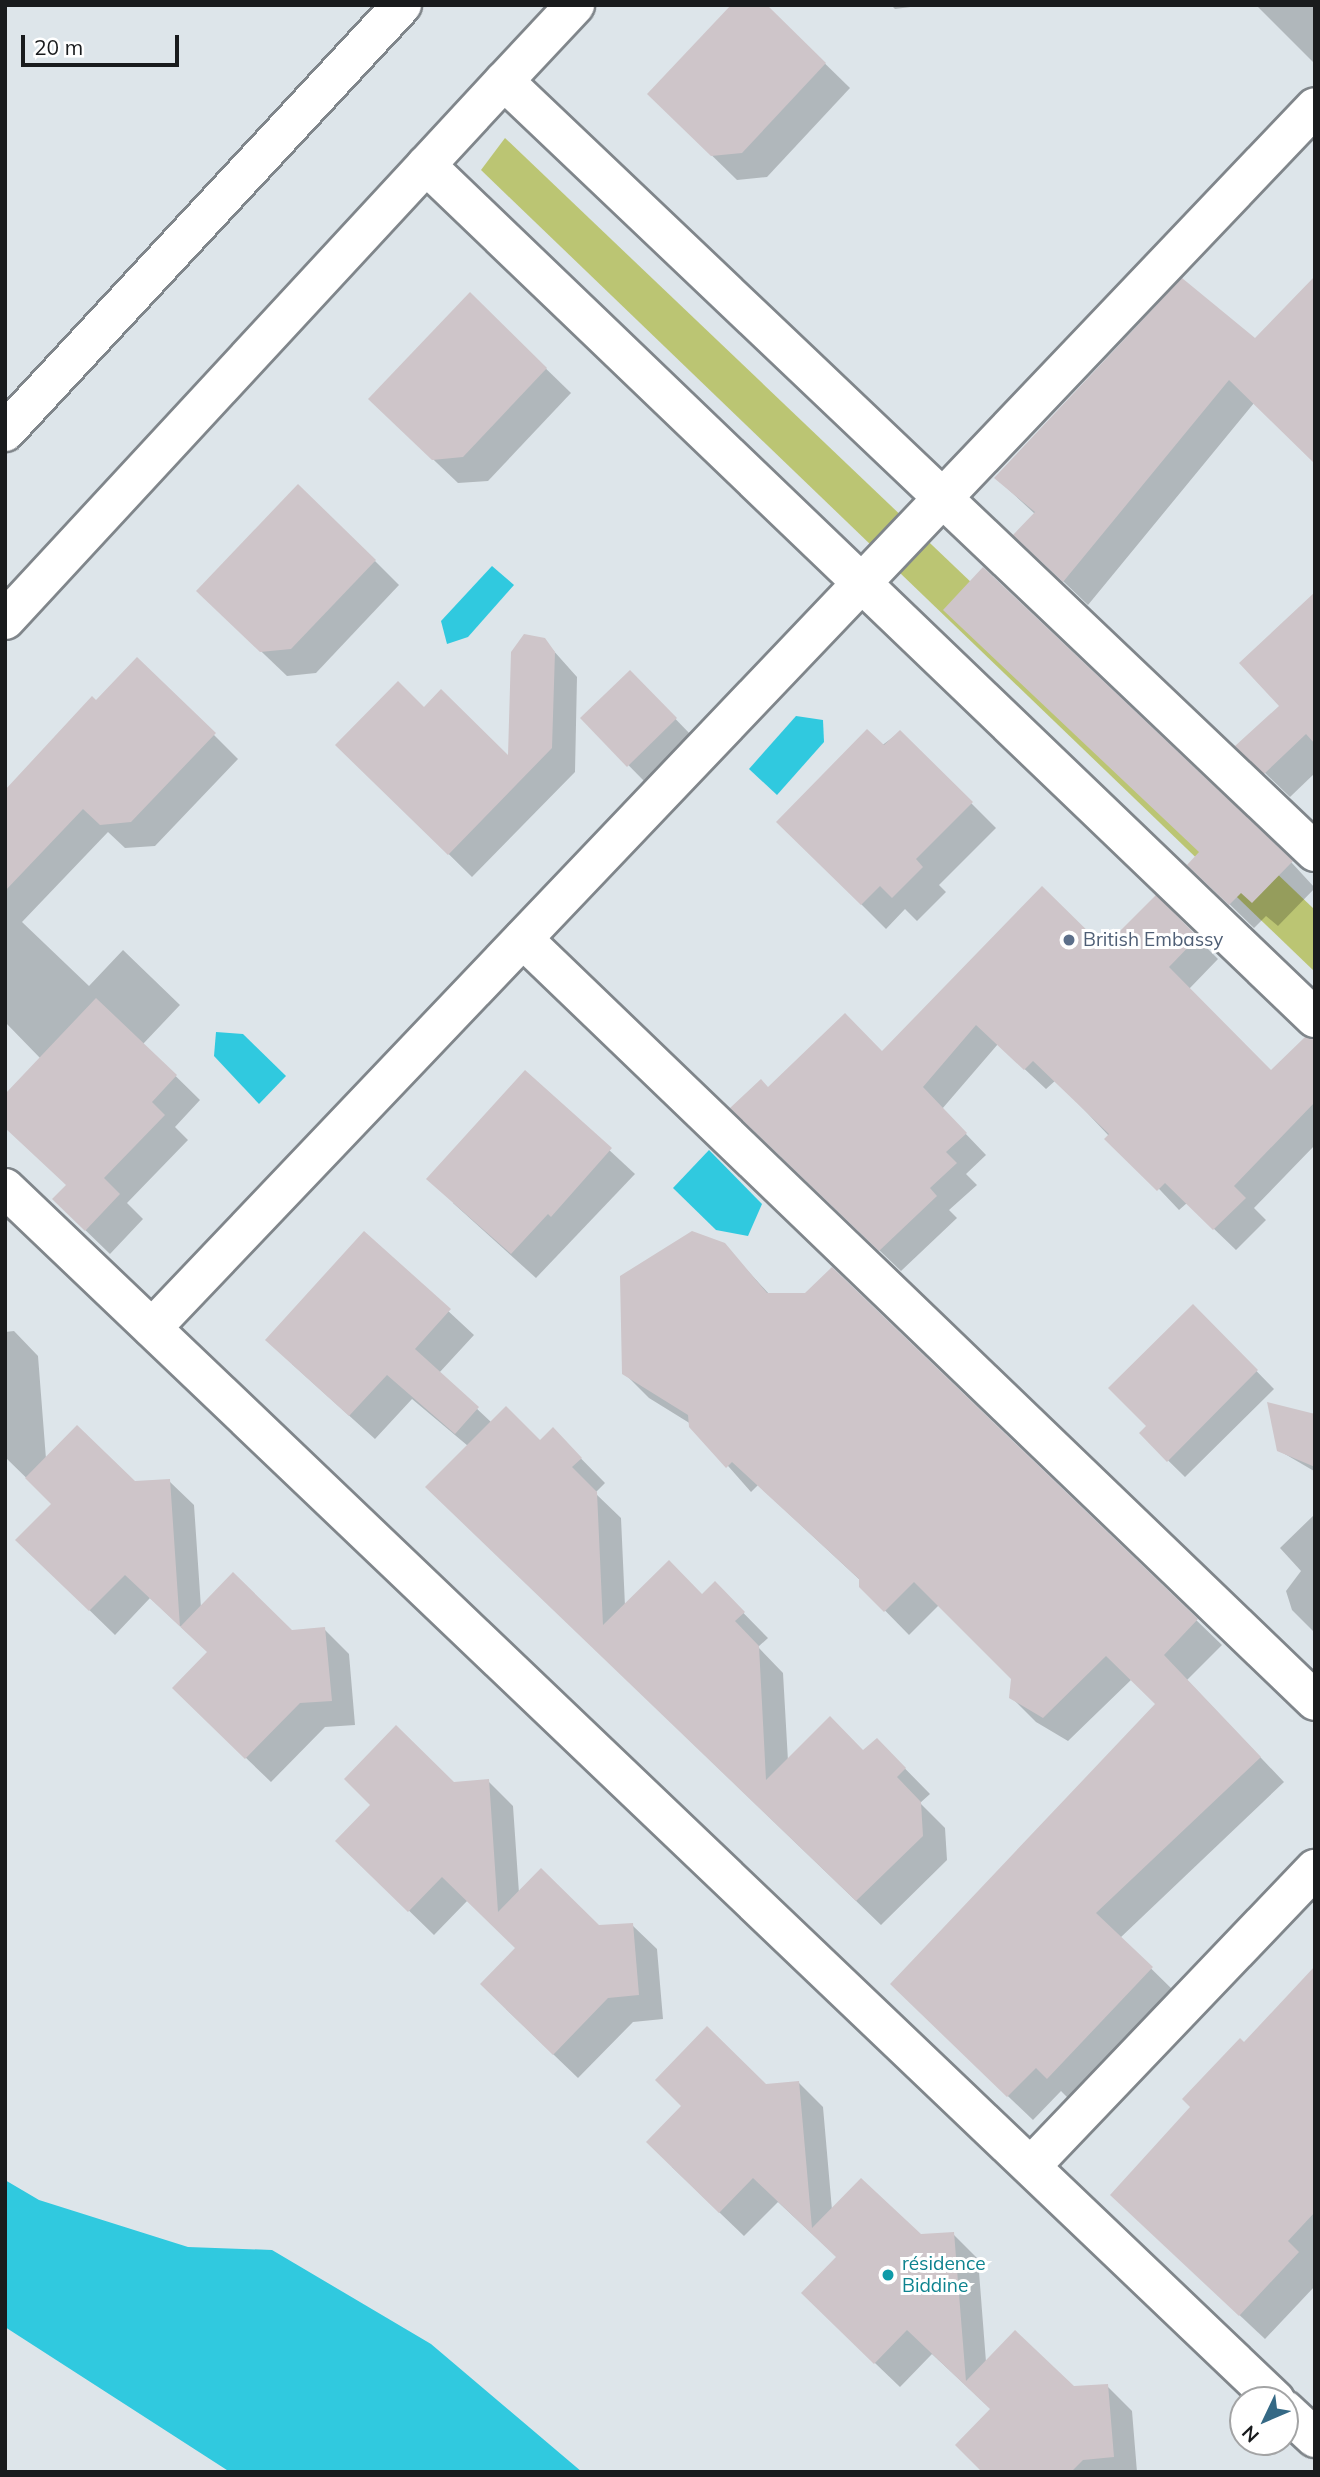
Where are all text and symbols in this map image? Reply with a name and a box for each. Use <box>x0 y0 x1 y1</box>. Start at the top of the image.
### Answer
scale bar <box>24 21 182 65</box>
text: 20 m <box>34 34 83 60</box>
place label: British Embassy <box>1083 929 1223 951</box>
marker: British Embassy <box>1061 932 1077 948</box>
place label: résidence Biddine <box>902 2253 985 2297</box>
marker: résidence Biddine <box>880 2267 896 2283</box>
north arrow <box>1229 2386 1299 2456</box>
text: N <box>1237 2421 1264 2448</box>

